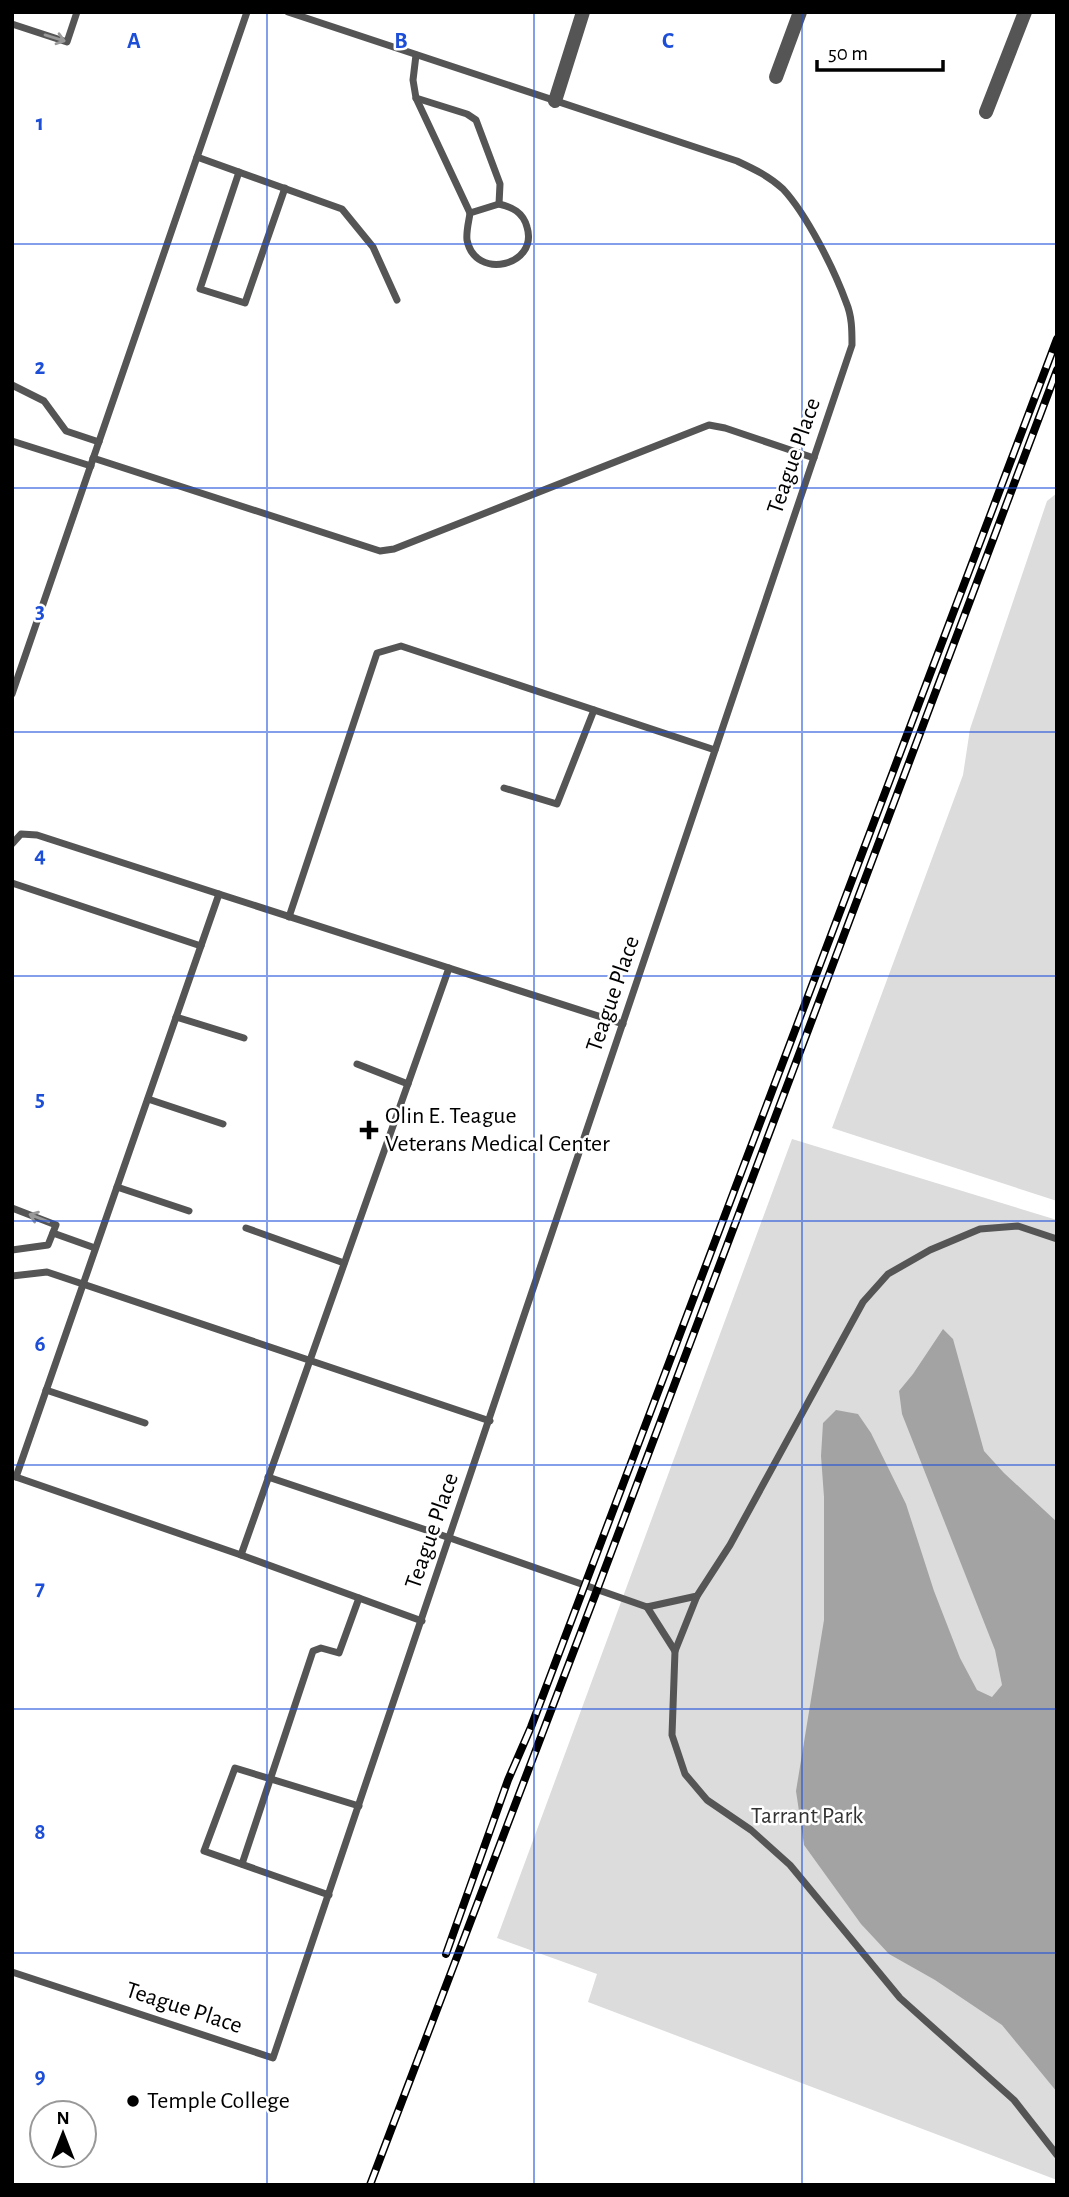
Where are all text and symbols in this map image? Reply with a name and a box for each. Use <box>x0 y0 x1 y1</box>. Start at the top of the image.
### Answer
scale bar <box>817 28 943 72</box>
text: A <box>127 30 141 53</box>
text: B <box>394 30 408 53</box>
text: C <box>662 30 674 53</box>
one-way arrow <box>43 32 65 45</box>
text: 50 m <box>828 43 868 64</box>
text: 1 <box>36 112 44 135</box>
text: 2 <box>35 356 46 379</box>
street label: Teague Place <box>763 395 825 517</box>
text: 3 <box>35 600 45 623</box>
text: 4 <box>34 844 46 867</box>
street label: Teague Place <box>582 933 644 1055</box>
text: 5 <box>35 1088 45 1111</box>
place label: Olin E. Teague Veterans Medical Center <box>385 1104 610 1156</box>
marker: Olin E. Teague Veterans Medical Center <box>359 1120 379 1140</box>
one-way arrow <box>28 1211 50 1223</box>
text: 6 <box>34 1333 46 1356</box>
street label: Teague Place <box>401 1470 463 1592</box>
text: 7 <box>35 1577 45 1600</box>
park label: Tarrant Park <box>751 1804 863 1828</box>
text: 8 <box>34 1821 46 1844</box>
street label: Teague Place <box>123 1978 245 2038</box>
text: 9 <box>34 2065 46 2088</box>
place label: Temple College <box>147 2089 290 2113</box>
marker: Temple College <box>125 2093 141 2109</box>
north arrow <box>28 2099 98 2169</box>
text: N <box>56 2109 70 2128</box>

